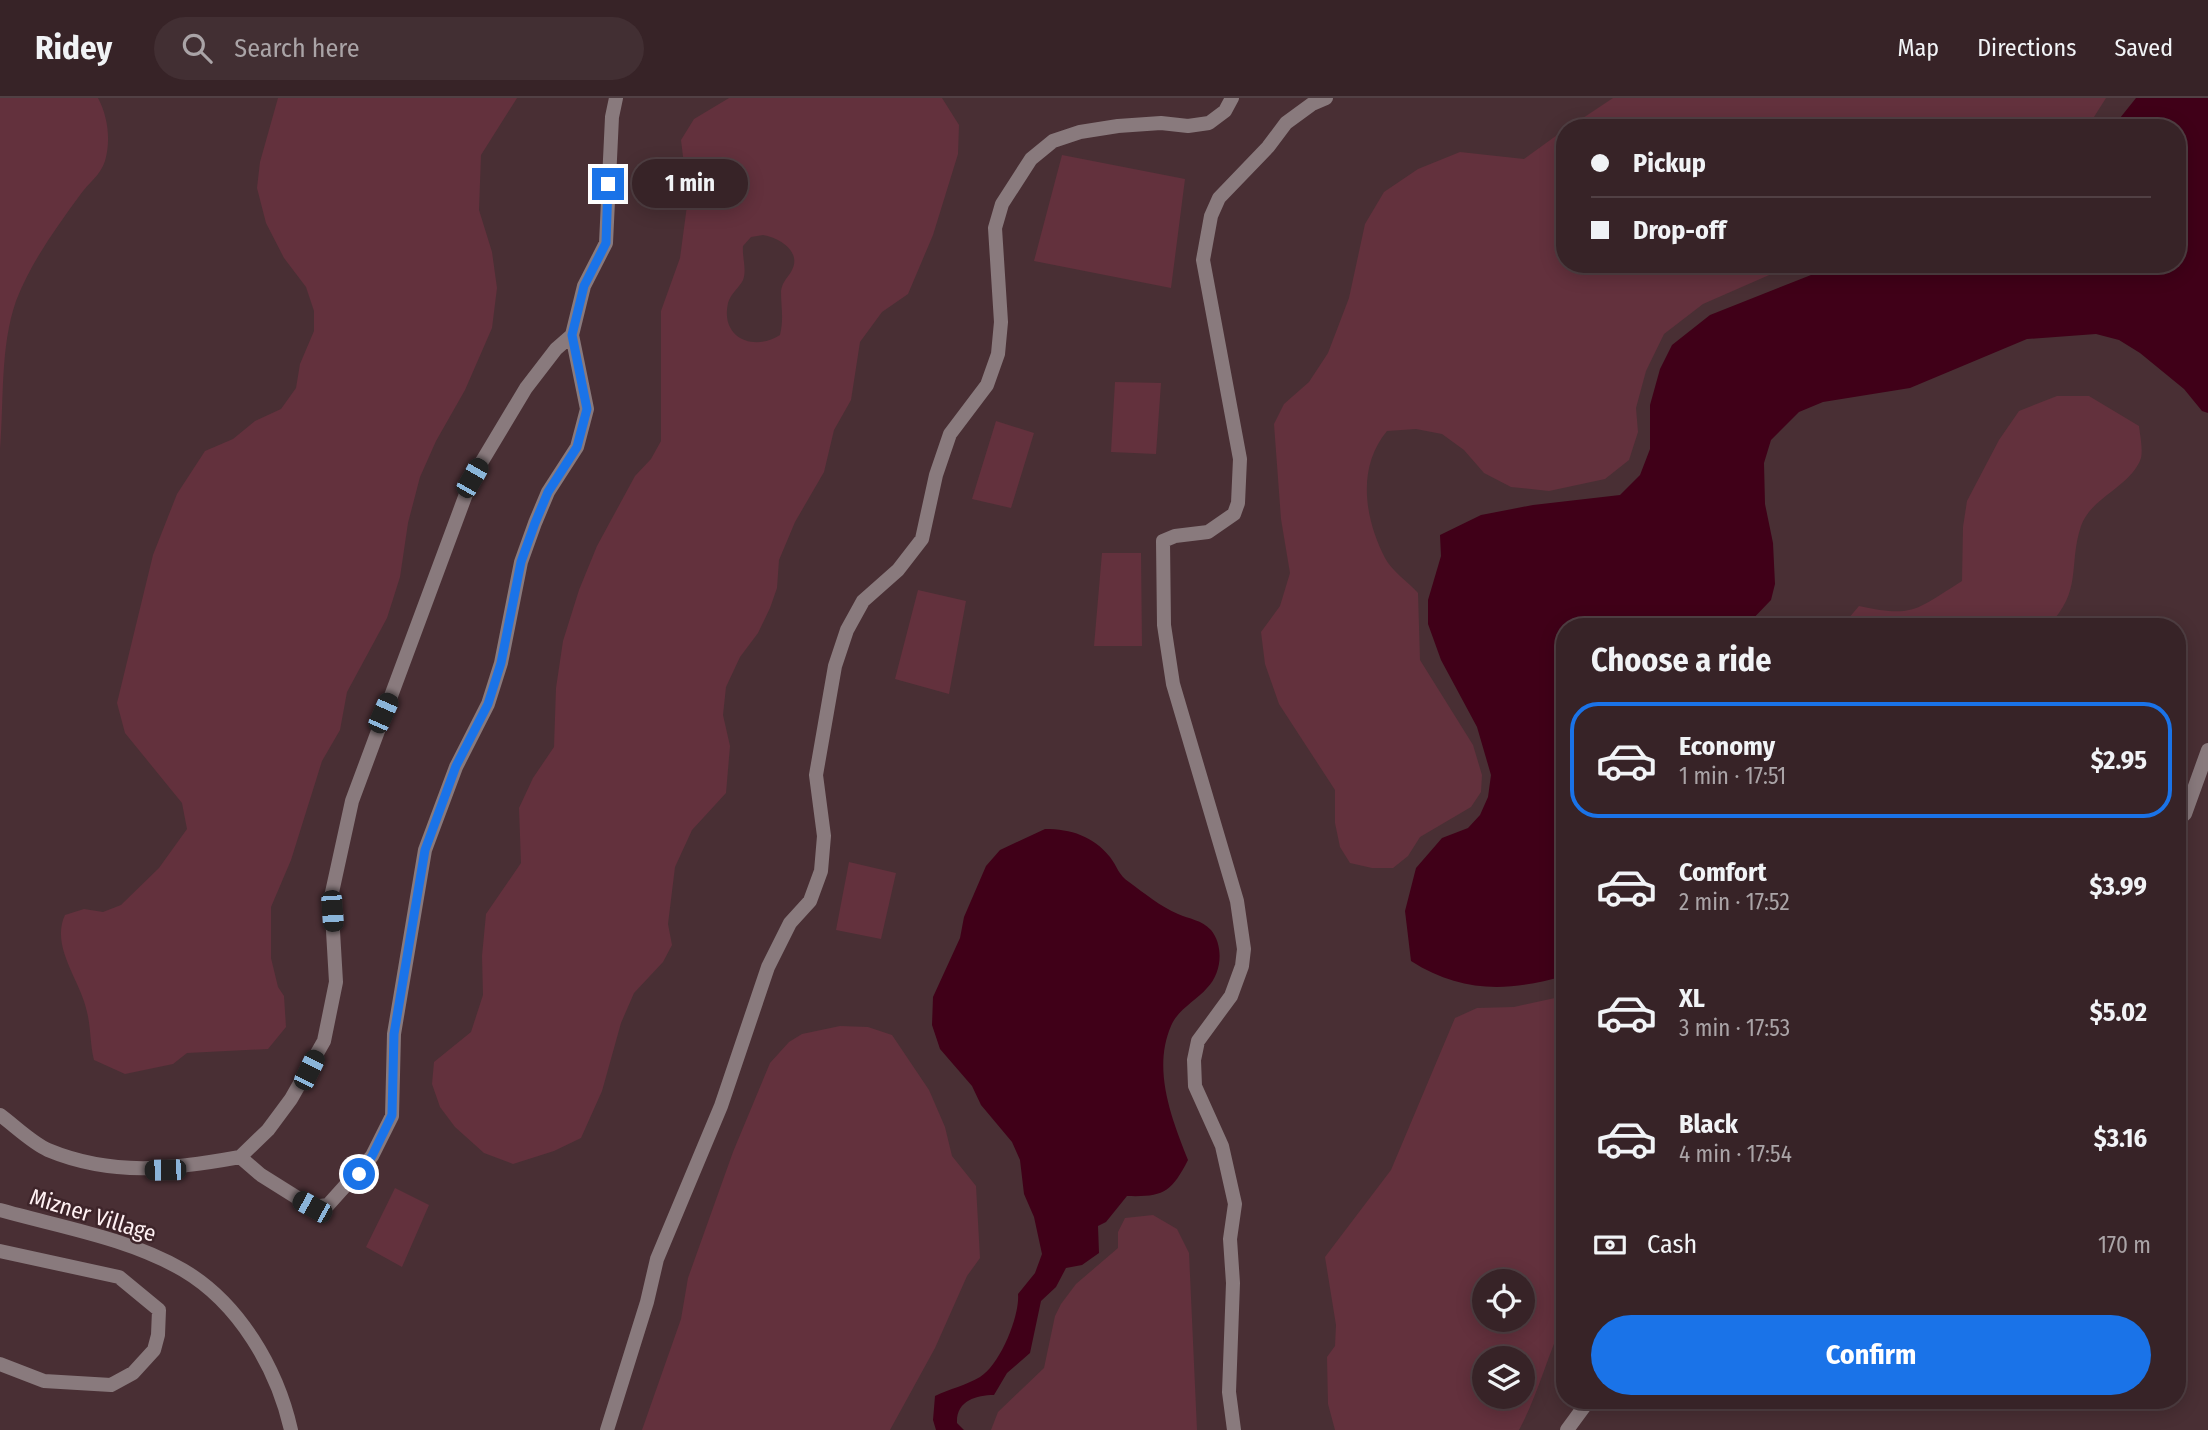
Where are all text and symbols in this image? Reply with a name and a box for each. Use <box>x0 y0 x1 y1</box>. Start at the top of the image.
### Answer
search box <box>154 17 644 80</box>
text: Ridey <box>35 28 112 68</box>
icon: search <box>178 29 216 67</box>
text: Search here <box>234 33 360 64</box>
text: Map <box>1898 34 1939 62</box>
text: Directions <box>1977 34 2076 62</box>
text: Saved <box>2114 34 2173 62</box>
text: Pickup <box>1633 148 1706 179</box>
callout: 1 min <box>632 160 748 208</box>
route end <box>592 168 624 200</box>
text: 1 min <box>665 169 715 197</box>
text: Drop-off <box>1633 215 1726 246</box>
car <box>453 455 492 501</box>
text: Choose a ride <box>1591 641 1772 679</box>
car <box>365 690 402 736</box>
icon: car <box>1595 729 1658 792</box>
text: Economy <box>1679 731 1775 762</box>
text: $2.95 <box>2091 745 2147 776</box>
text: 1 min · 17:51 <box>1679 762 1786 790</box>
icon: car <box>1595 855 1658 918</box>
text: Comfort <box>1679 857 1767 888</box>
text: $3.99 <box>2089 871 2147 902</box>
text: 2 min · 17:52 <box>1679 888 1790 916</box>
car <box>321 889 344 933</box>
icon: car <box>1595 981 1658 1044</box>
text: XL <box>1679 983 1705 1014</box>
text: $5.02 <box>2090 997 2147 1028</box>
text: 3 min · 17:53 <box>1679 1014 1790 1042</box>
car <box>291 1047 328 1093</box>
icon: car <box>1595 1107 1658 1170</box>
text: Black <box>1679 1109 1738 1140</box>
text: $3.16 <box>2094 1123 2147 1154</box>
text: 4 min · 17:54 <box>1679 1140 1792 1168</box>
route start <box>343 1158 375 1190</box>
car <box>144 1159 187 1181</box>
street label: Mizner Village <box>26 1183 160 1247</box>
car <box>289 1188 336 1226</box>
icon: cash <box>1591 1226 1629 1264</box>
text: Cash <box>1647 1229 1697 1260</box>
text: 170 m <box>2098 1231 2151 1259</box>
map controls <box>1472 1269 1535 1409</box>
button: locate <box>1472 1269 1535 1332</box>
button: Confirm <box>1591 1315 2151 1395</box>
button: layers <box>1472 1346 1535 1409</box>

